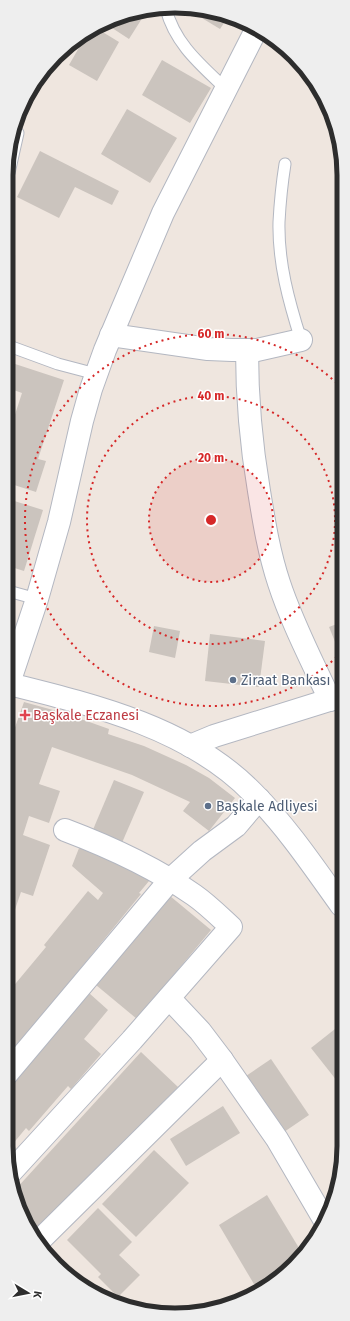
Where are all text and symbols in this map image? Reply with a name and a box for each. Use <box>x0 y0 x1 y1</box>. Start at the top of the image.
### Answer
text: 60 m <box>198 327 224 341</box>
text: 40 m <box>198 389 224 403</box>
text: 20 m <box>198 451 224 465</box>
centre of rings <box>204 513 218 527</box>
place label: Ziraat Bankası <box>241 672 330 689</box>
marker: Ziraat Bankası <box>228 675 238 685</box>
place label: Başkale Eczanesi <box>33 707 139 724</box>
marker: Başkale Eczanesi <box>20 710 30 720</box>
place label: Başkale Adliyesi <box>216 798 318 815</box>
marker: Başkale Adliyesi <box>203 801 213 811</box>
north arrow <box>8 1273 48 1313</box>
text: K <box>30 1290 44 1300</box>

